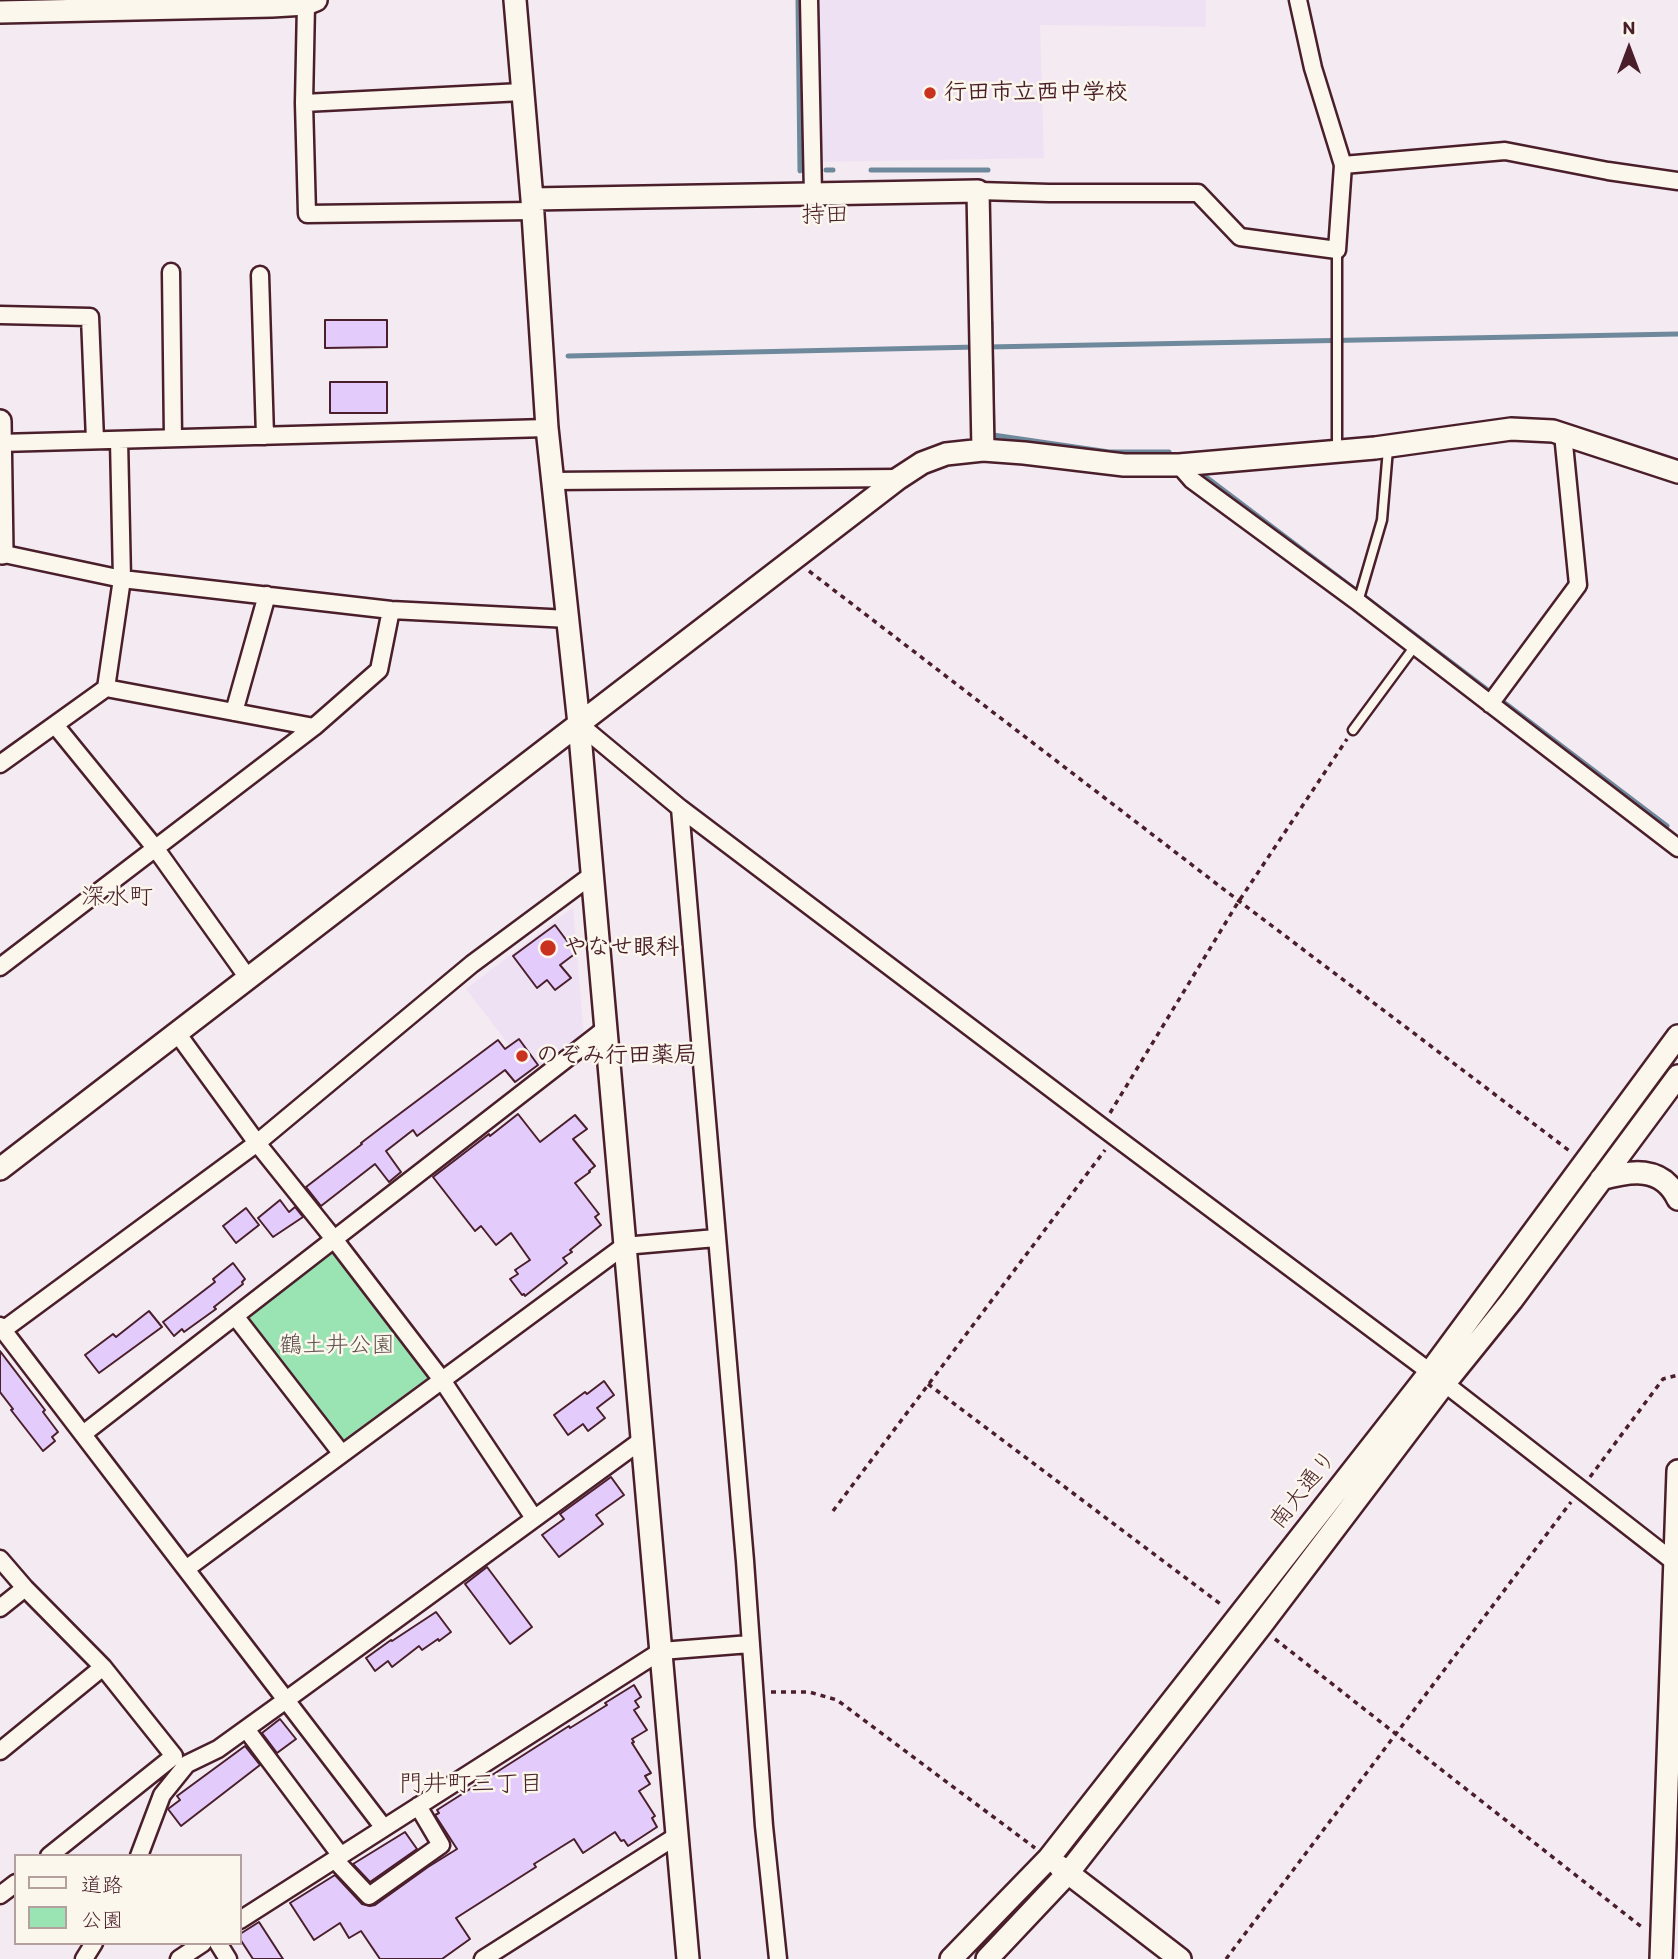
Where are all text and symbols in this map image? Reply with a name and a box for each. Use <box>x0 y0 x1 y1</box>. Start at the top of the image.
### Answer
north arrow <box>1594 14 1664 84</box>
text: N <box>1623 16 1635 39</box>
place label: 行田市立西中学校 <box>944 79 1128 107</box>
marker: 行田市立西中学校 <box>922 85 938 101</box>
district label: 持田 <box>801 202 849 230</box>
district label: 深水町 <box>81 884 153 912</box>
place label: やなせ眼科 <box>564 934 679 962</box>
marker: やなせ眼科 <box>538 938 558 958</box>
place label: のぞみ行田薬局 <box>536 1042 697 1070</box>
marker: のぞみ行田薬局 <box>514 1048 530 1064</box>
park label: 鶴土井公園 <box>280 1332 394 1360</box>
street label: 南大通り <box>1265 1445 1343 1535</box>
district label: 門井町三丁目 <box>399 1771 543 1799</box>
legend <box>14 1854 242 1945</box>
text: 道路 <box>81 1872 123 1897</box>
text: 公園 <box>81 1907 123 1932</box>

